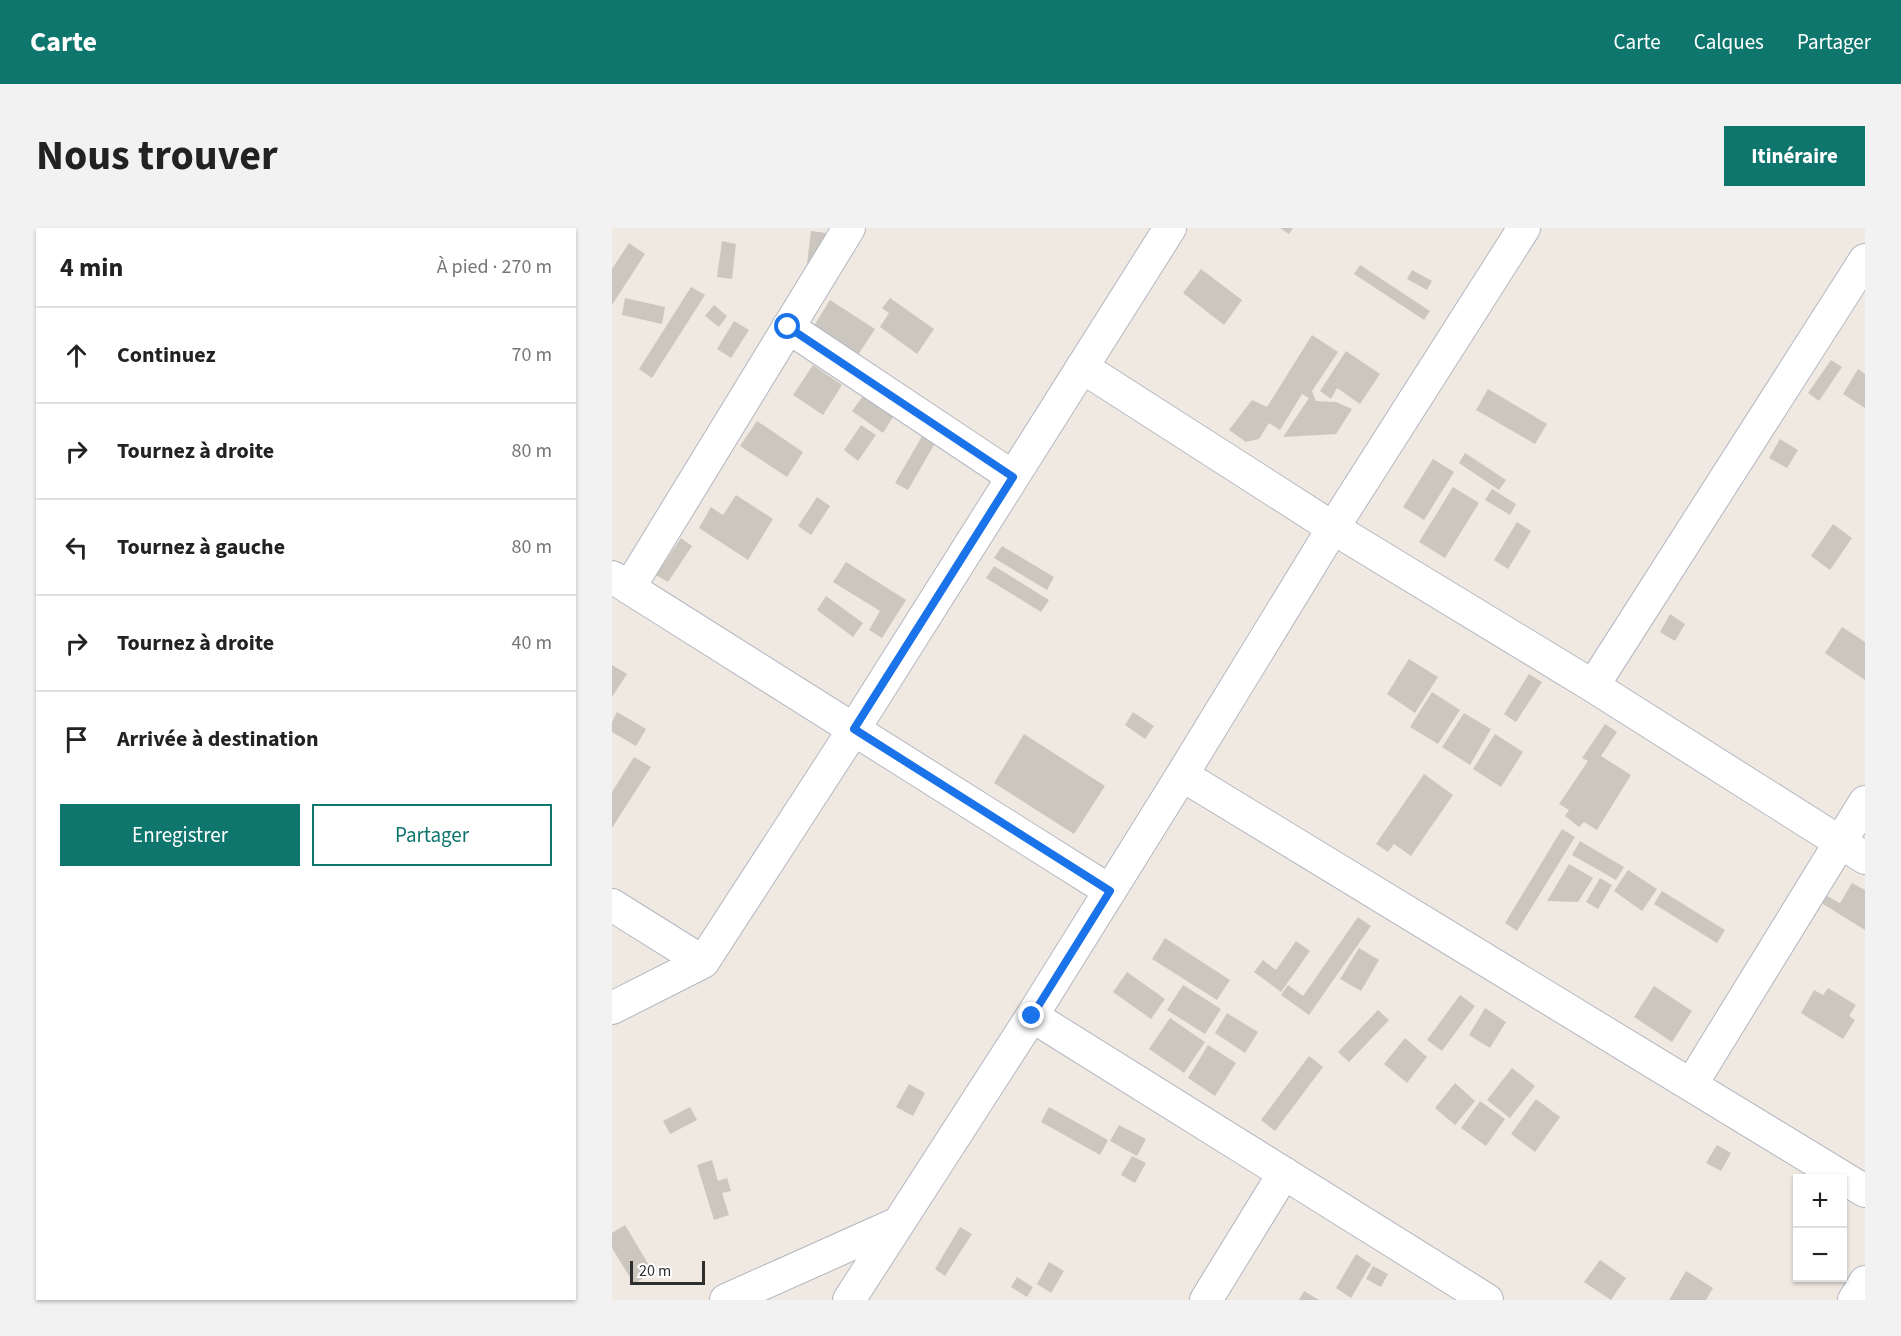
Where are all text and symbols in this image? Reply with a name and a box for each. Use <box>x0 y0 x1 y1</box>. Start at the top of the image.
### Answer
text: Carte <box>30 22 97 62</box>
text: Carte <box>1614 27 1661 57</box>
text: Calques <box>1694 27 1764 57</box>
text: Partager <box>1797 27 1871 57</box>
text: Nous trouver <box>36 126 278 186</box>
button: Itinéraire <box>1724 126 1865 186</box>
text: 4 min <box>60 249 123 286</box>
text: À pied · 270 m <box>437 253 552 281</box>
route start <box>774 313 800 339</box>
icon: ahead <box>60 339 93 372</box>
text: Continuez <box>117 339 216 371</box>
text: 70 m <box>512 341 552 369</box>
icon: right <box>60 435 93 468</box>
text: Tournez à droite <box>117 435 274 467</box>
text: 80 m <box>512 437 552 465</box>
icon: left <box>60 531 93 564</box>
text: Tournez à gauche <box>117 531 285 563</box>
text: 80 m <box>512 533 552 561</box>
icon: right <box>60 627 93 660</box>
text: Tournez à droite <box>117 627 274 659</box>
text: 40 m <box>512 629 552 657</box>
icon: arrive <box>60 723 93 756</box>
text: Arrivée à destination <box>117 723 319 755</box>
button: Enregistrer <box>60 804 300 866</box>
button: Partager <box>312 804 552 866</box>
route end <box>1018 1002 1044 1028</box>
map controls <box>1793 1174 1847 1282</box>
button: + <box>1793 1174 1847 1228</box>
button: − <box>1793 1228 1847 1282</box>
scale bar <box>630 1258 705 1286</box>
text: 20 m <box>639 1260 671 1282</box>

